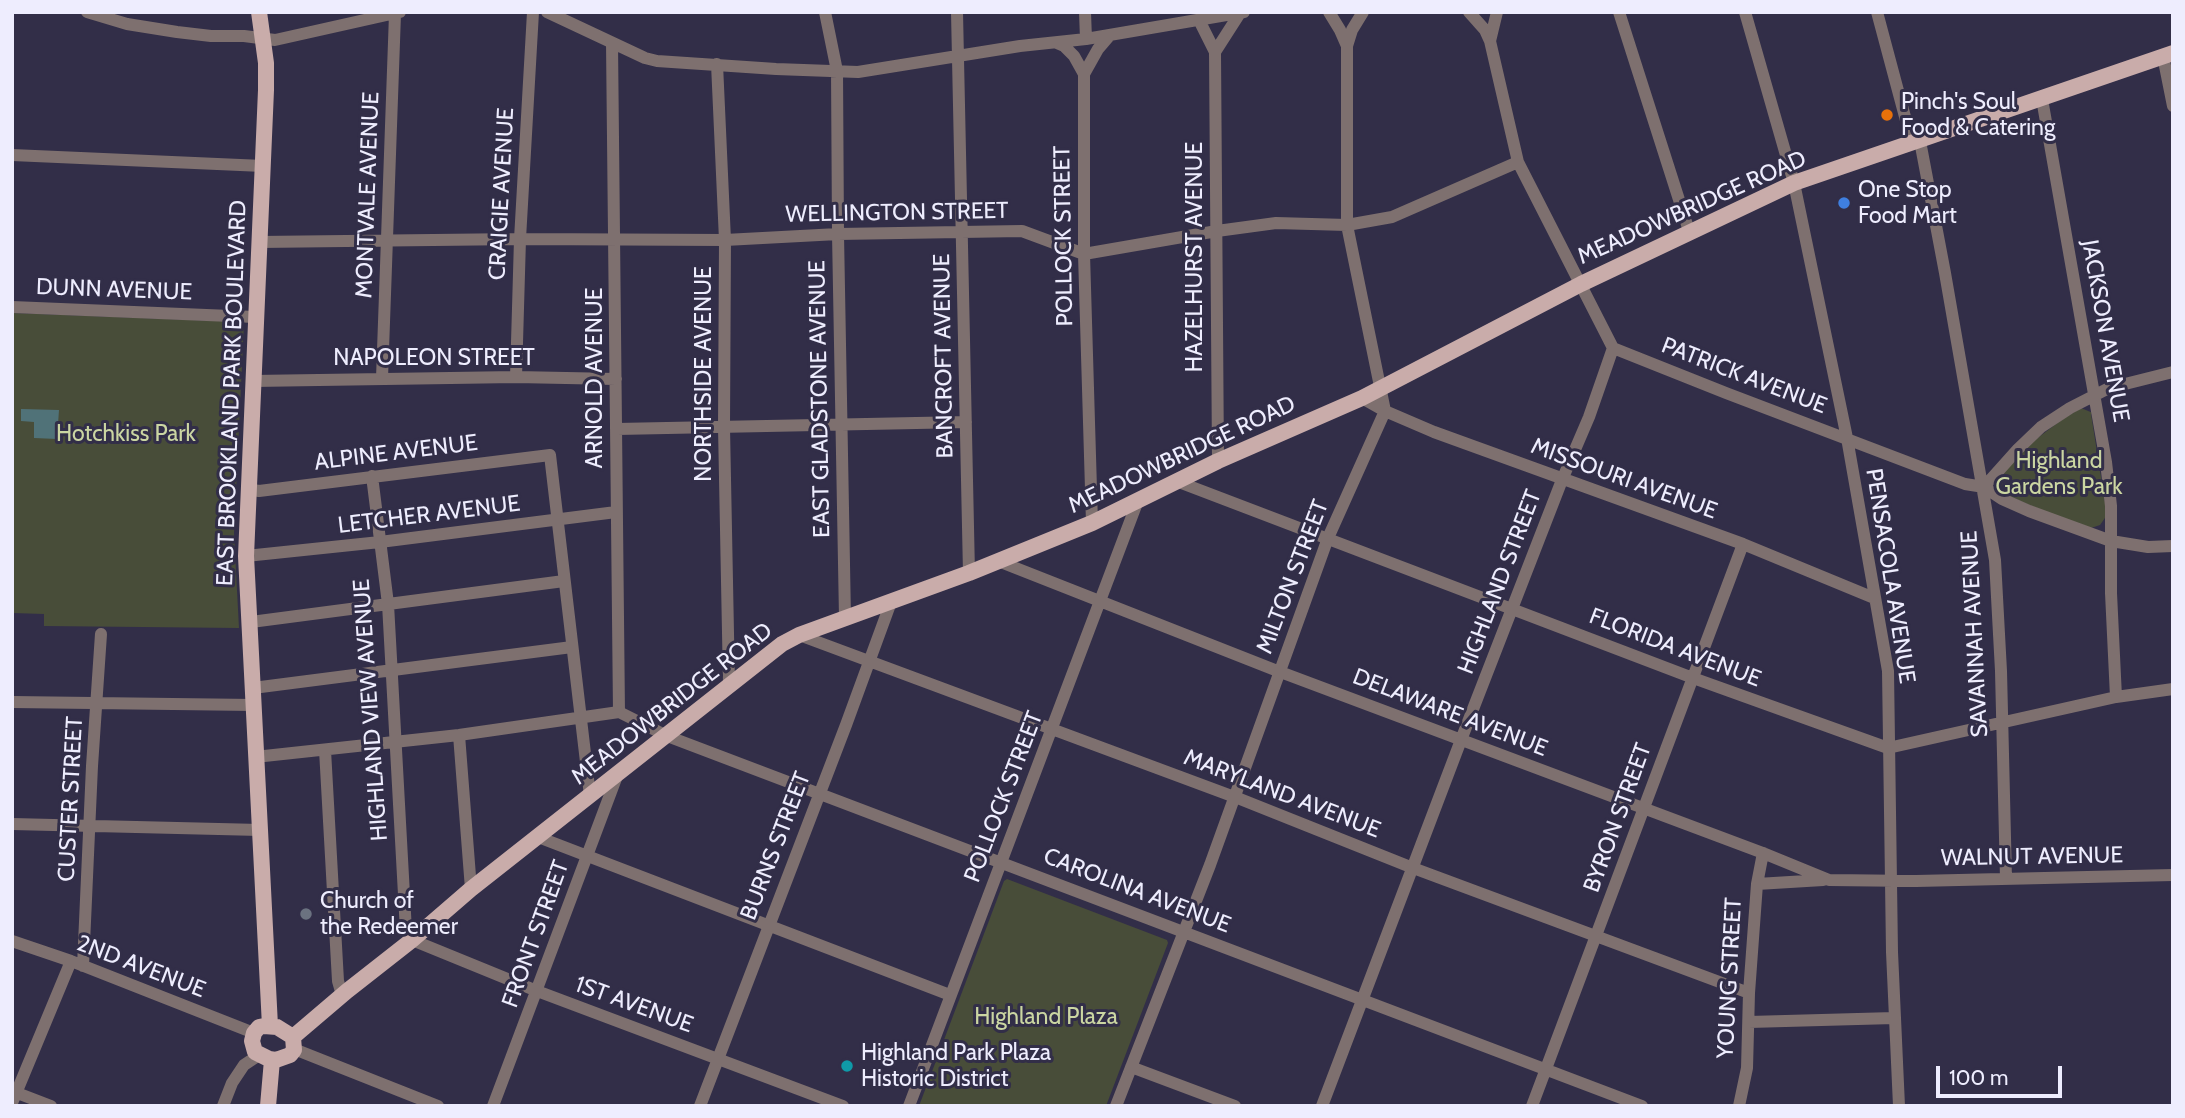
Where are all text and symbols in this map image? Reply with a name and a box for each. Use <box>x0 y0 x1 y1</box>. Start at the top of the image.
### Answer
place label: Pinch's Soul Food & Catering <box>1901 88 2055 142</box>
street label: MONTVALE AVENUE <box>351 91 385 299</box>
street label: CRAIGIE AVENUE <box>484 107 520 281</box>
marker: Pinch's Soul Food & Catering <box>1879 107 1895 123</box>
street label: HAZELHURST AVENUE <box>1181 142 1209 372</box>
street label: POLLOCK STREET <box>1049 145 1079 327</box>
street label: MEADOWBRIDGE ROAD <box>1573 145 1811 271</box>
place label: One Stop Food Mart <box>1858 176 1957 230</box>
marker: One Stop Food Mart <box>1836 195 1852 211</box>
street label: WELLINGTON STREET <box>785 197 1009 229</box>
street label: EAST BROOKLAND PARK BOULEVARD <box>211 200 253 586</box>
street label: JACKSON AVENUE <box>2075 238 2135 424</box>
street label: BANCROFT AVENUE <box>928 253 960 459</box>
street label: EAST GLADSTONE AVENUE <box>804 260 836 538</box>
street label: NORTHSIDE AVENUE <box>690 266 718 482</box>
street label: DUNN AVENUE <box>35 273 193 307</box>
street label: ARNOLD AVENUE <box>581 288 609 468</box>
street label: PATRICK AVENUE <box>1657 332 1831 420</box>
street label: NAPOLEON STREET <box>333 344 535 372</box>
street label: MEADOWBRIDGE ROAD <box>1064 390 1300 520</box>
park label: Hotchkiss Park <box>56 420 196 448</box>
street label: ALPINE AVENUE <box>313 429 479 477</box>
street label: MISSOURI AVENUE <box>1527 433 1721 525</box>
park label: Highland Gardens Park <box>1995 447 2123 501</box>
street label: PENSACOLA AVENUE <box>1859 467 1921 685</box>
street label: HIGHLAND STREET <box>1452 486 1548 678</box>
street label: LETCHER AVENUE <box>336 490 522 540</box>
street label: MILTON STREET <box>1251 496 1335 658</box>
street label: SAVANNAH AVENUE <box>1956 530 1994 738</box>
street label: HIGHLAND VIEW AVENUE <box>348 578 394 842</box>
street label: FLORIDA AVENUE <box>1585 603 1765 693</box>
street label: MEADOWBRIDGE ROAD <box>566 617 778 791</box>
street label: DELAWARE AVENUE <box>1349 663 1551 763</box>
street label: POLLOCK STREET <box>959 708 1049 886</box>
street label: CUSTER STREET <box>53 716 89 882</box>
street label: BYRON STREET <box>1578 740 1658 896</box>
street label: MARYLAND AVENUE <box>1180 744 1384 844</box>
street label: BURNS STREET <box>735 768 817 924</box>
street label: WALNUT AVENUE <box>1941 842 2123 872</box>
street label: CAROLINA AVENUE <box>1040 843 1234 939</box>
street label: FRONT STREET <box>497 857 575 1011</box>
place label: Church of the Redeemer <box>320 887 458 941</box>
street label: YOUNG STREET <box>1712 897 1748 1059</box>
marker: Church of the Redeemer <box>298 906 314 922</box>
street label: 2ND AVENUE <box>73 930 209 1004</box>
street label: 1ST AVENUE <box>571 971 697 1039</box>
park label: Highland Plaza <box>974 1003 1118 1031</box>
place label: Highland Park Plaza Historic District <box>861 1039 1051 1093</box>
scale bar <box>1940 1052 2066 1096</box>
marker: Highland Park Plaza Historic District <box>839 1058 855 1074</box>
text: 100 m <box>1949 1065 2008 1090</box>

